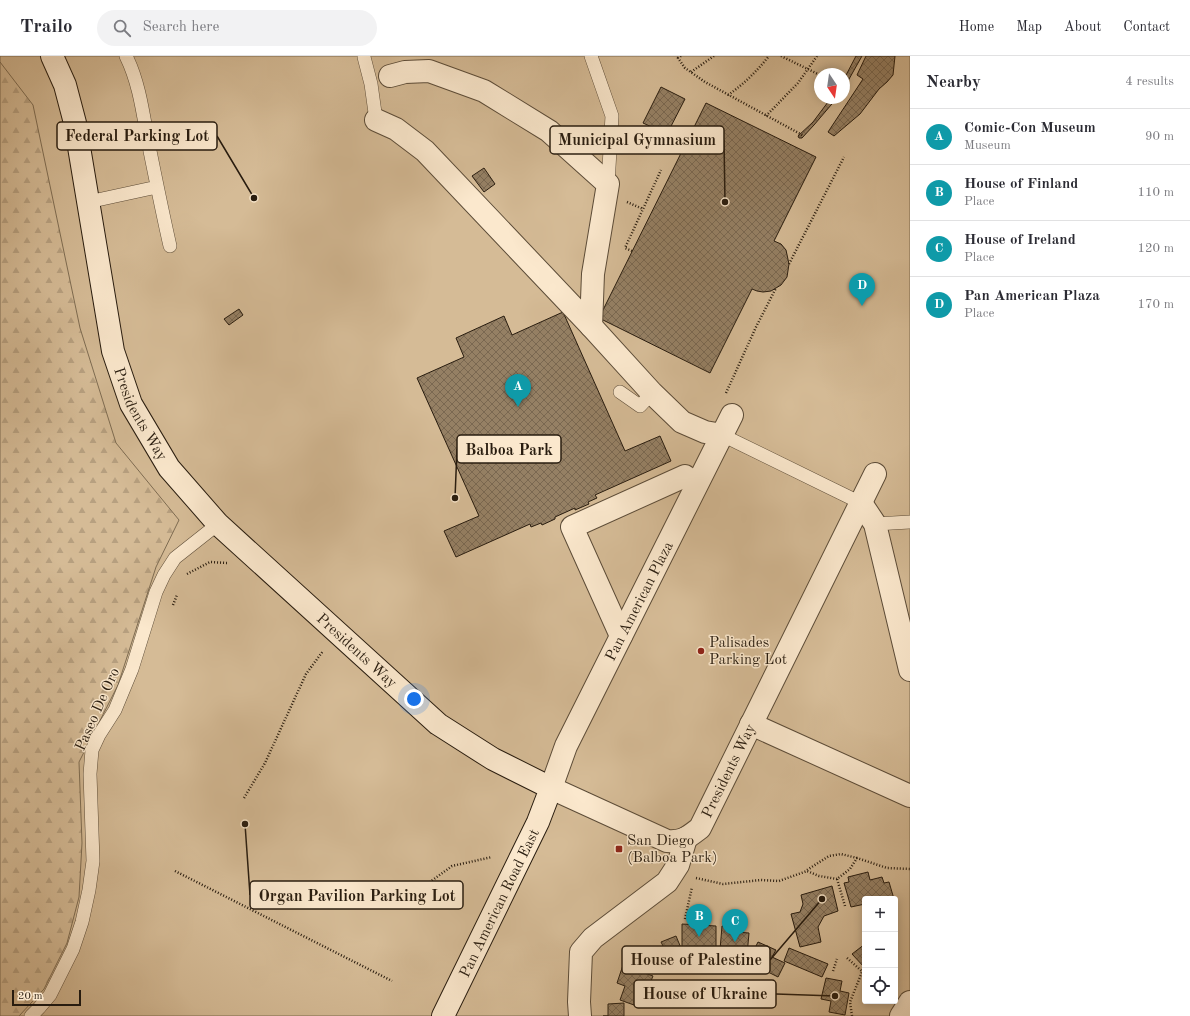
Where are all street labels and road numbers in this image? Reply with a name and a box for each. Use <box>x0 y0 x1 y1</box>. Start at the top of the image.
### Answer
street label: Presidents Way <box>110 366 169 464</box>
street label: Pan American Plaza <box>604 539 677 664</box>
street label: Presidents Way <box>313 611 399 692</box>
street label: Paseo De Oro <box>73 666 123 753</box>
street label: Presidents Way <box>700 722 759 821</box>
street label: Pan American Road East <box>458 827 543 980</box>

